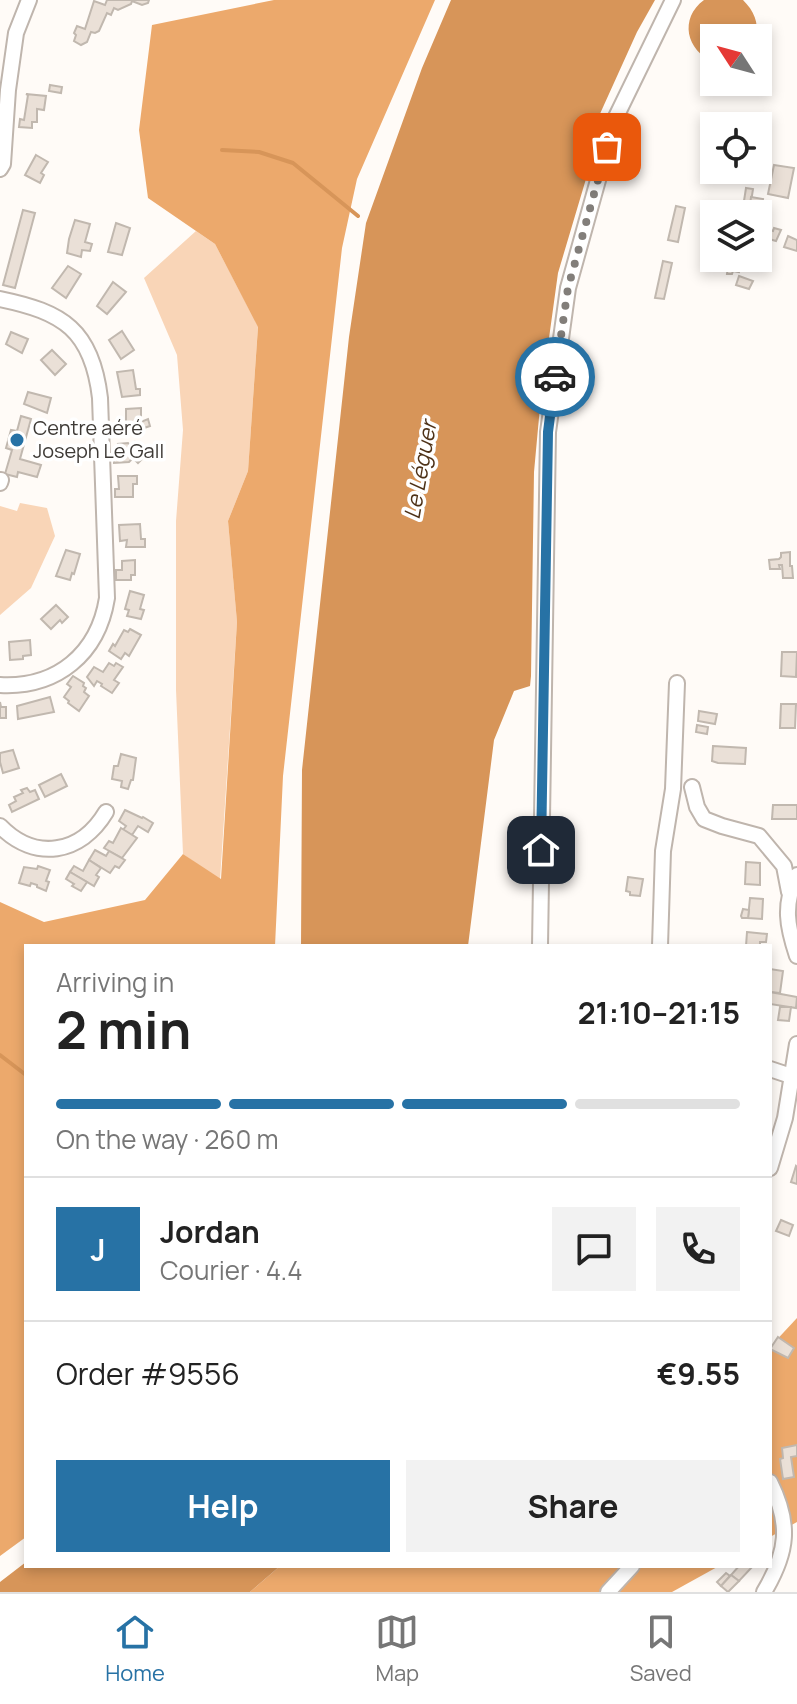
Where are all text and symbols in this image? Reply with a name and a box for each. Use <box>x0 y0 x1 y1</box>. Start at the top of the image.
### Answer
north arrow <box>700 24 772 96</box>
map controls <box>700 24 772 272</box>
button: locate <box>700 112 772 184</box>
pin <box>573 113 641 181</box>
icon: bag <box>585 125 629 169</box>
button: layers <box>700 200 772 272</box>
courier <box>515 337 595 417</box>
icon: car <box>533 355 577 399</box>
place label: Centre aéré Joseph Le Gall <box>33 414 164 464</box>
water label: Le Léguer <box>397 415 444 522</box>
marker: Centre aéré Joseph Le Gall <box>8 431 26 449</box>
pin <box>507 816 575 884</box>
icon: home <box>519 828 563 872</box>
text: Arriving in <box>56 964 174 1000</box>
text: 21:10–21:15 <box>578 992 740 1033</box>
text: 2 min <box>56 994 191 1065</box>
text: On the way · 260 m <box>56 1121 279 1157</box>
button: chat <box>552 1207 636 1291</box>
button: phone <box>656 1207 740 1291</box>
text: Jordan <box>160 1211 260 1252</box>
text: J <box>90 1229 106 1270</box>
text: Courier · 4.4 <box>160 1252 302 1288</box>
text: Order #9556 <box>56 1353 240 1394</box>
text: €9.55 <box>657 1353 740 1394</box>
button: Help <box>56 1460 390 1552</box>
button: Share <box>406 1460 740 1552</box>
tab: Home <box>105 1610 165 1688</box>
tab: Map <box>375 1610 419 1688</box>
tab: Saved <box>630 1610 692 1688</box>

